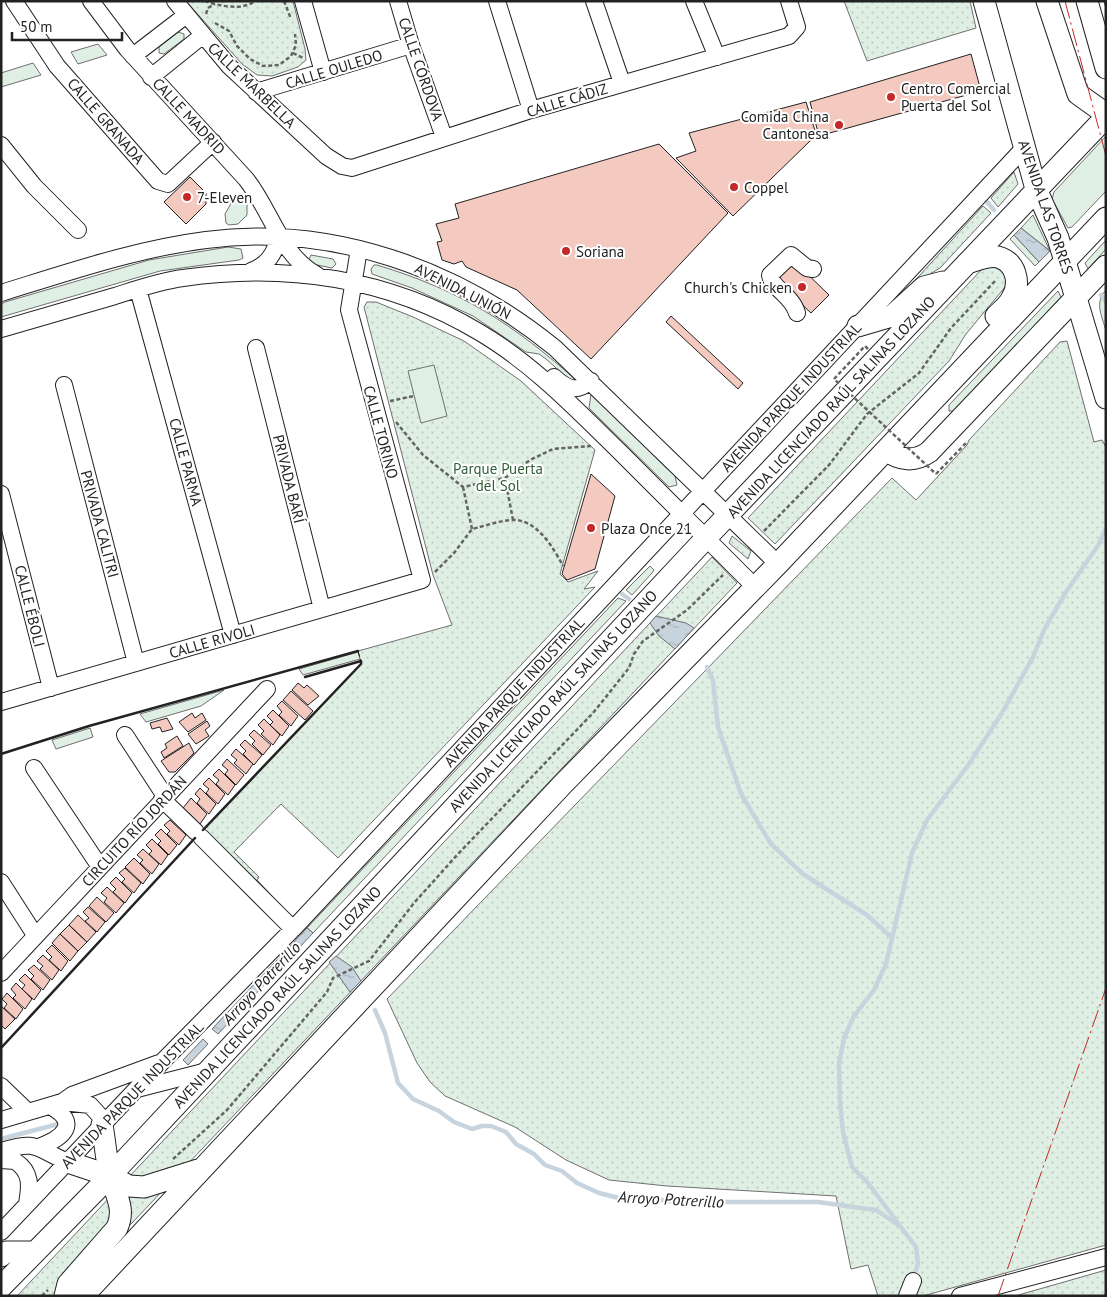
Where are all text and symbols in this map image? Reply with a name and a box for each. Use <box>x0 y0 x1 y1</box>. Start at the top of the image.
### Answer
scale bar <box>12 10 122 42</box>
street label: CALLE CÓRDOVA <box>394 15 448 123</box>
text: 50 m <box>20 17 53 36</box>
street label: CALLE MARBELLA <box>204 38 300 132</box>
street label: CALLE OULEDO <box>283 45 385 93</box>
street label: CALLE GRANADA <box>63 74 149 168</box>
street label: CALLE MADRID <box>149 74 229 158</box>
street label: CALLE CÁDIZ <box>524 79 610 121</box>
place label: Centro Comercial Puerta del Sol <box>901 79 1011 115</box>
marker: Centro Comercial Puerta del Sol <box>885 91 897 103</box>
place label: Comida China Cantonesa <box>741 107 829 143</box>
marker: Comida China Cantonesa <box>833 119 845 131</box>
street label: AVENIDA LAS TORRES <box>1014 137 1078 277</box>
place label: Coppel <box>744 178 789 197</box>
marker: Coppel <box>728 181 740 193</box>
place label: 7-Eleven <box>197 188 252 207</box>
marker: 7-Eleven <box>181 191 193 203</box>
place label: Soriana <box>576 242 624 261</box>
marker: Soriana <box>560 245 572 257</box>
street label: AVENIDA UNIÓN <box>412 259 514 323</box>
place label: Church's Chicken <box>684 278 792 297</box>
marker: Church's Chicken <box>796 281 808 293</box>
street label: AVENIDA LICENCIADO RAÚL SALINAS LOZANO <box>723 292 939 522</box>
street label: AVENIDA PARQUE INDUSTRIAL <box>717 318 865 476</box>
street label: CALLE TORINO <box>359 383 403 481</box>
street label: CALLE PARMA <box>165 416 207 508</box>
street label: PRIVADA BARÍ <box>269 433 309 526</box>
park label: Parque Puerta del Sol <box>453 459 543 495</box>
street label: PRIVADA CALITRI <box>77 468 123 580</box>
place label: Plaza Once 21 <box>601 519 692 538</box>
marker: Plaza Once 21 <box>585 522 597 534</box>
street label: CALLE ÉBOLI <box>11 563 49 649</box>
street label: AVENIDA LICENCIADO RAÚL SALINAS LOZANO <box>445 586 661 816</box>
street label: AVENIDA PARQUE INDUSTRIAL <box>440 613 588 771</box>
street label: CALLE RIVOLI <box>167 620 257 662</box>
street label: CIRCUITO RÍO JORDÁN <box>78 771 190 891</box>
street label: AVENIDA LICENCIADO RAÚL SALINAS LOZANO <box>169 882 385 1112</box>
water label: Arroyo Potrerillo <box>217 937 305 1029</box>
street label: AVENIDA PARQUE INDUSTRIAL <box>57 1017 208 1173</box>
water label: Arroyo Potrerillo <box>616 1186 725 1212</box>

